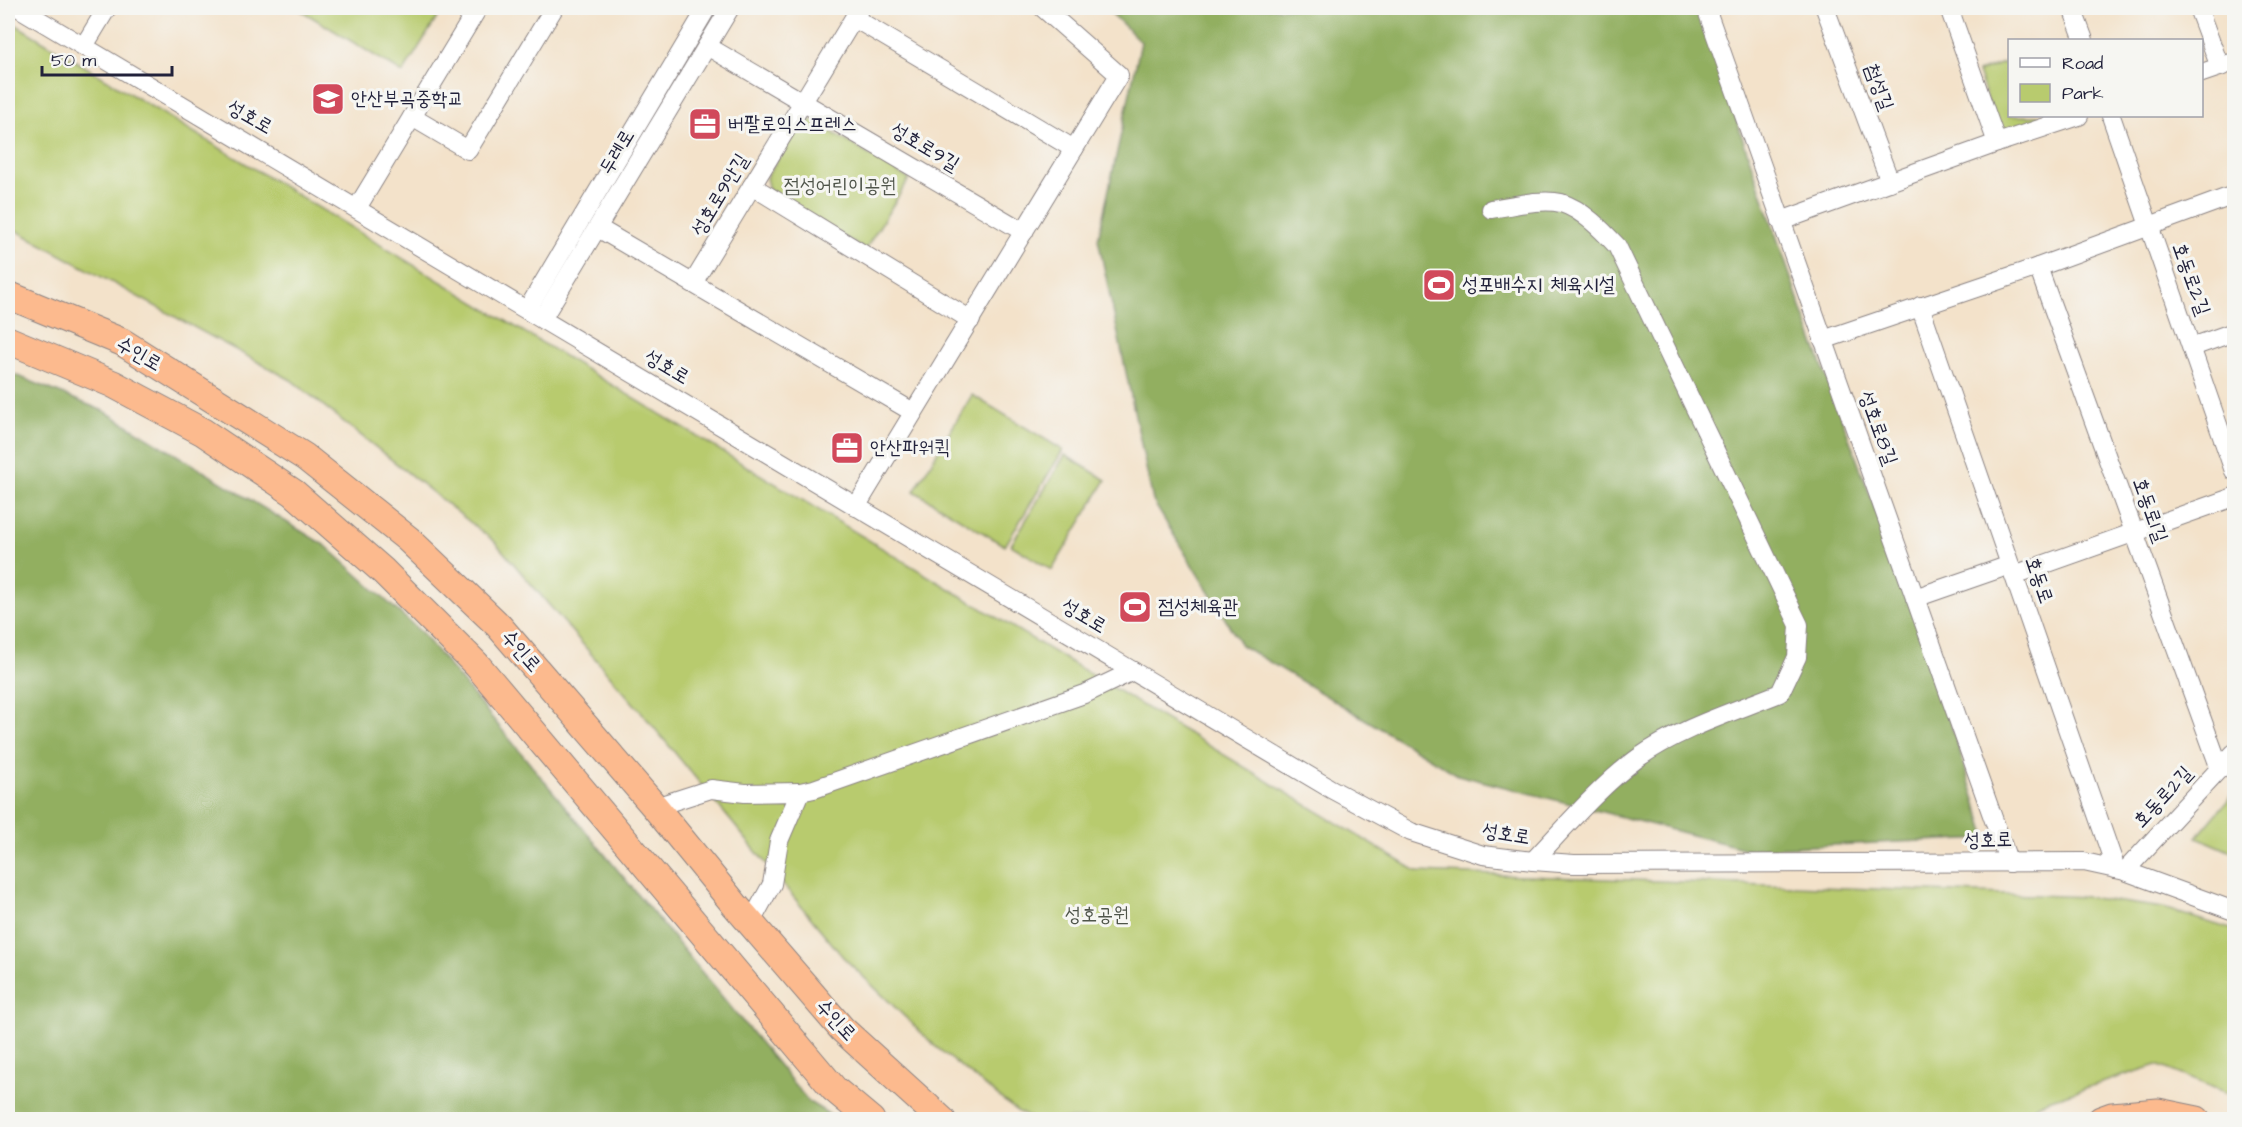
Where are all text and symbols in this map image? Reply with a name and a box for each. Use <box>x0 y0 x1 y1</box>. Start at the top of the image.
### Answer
scale bar <box>42 39 172 77</box>
legend <box>2008 39 2203 117</box>
text: 50 m <box>51 48 96 73</box>
text: Road <box>2062 51 2103 76</box>
street label: 첨성길 <box>1858 60 1900 114</box>
school or university icon: 안산부곡중학교 <box>310 81 346 117</box>
text: Park <box>2062 81 2104 106</box>
place label: 안산부곡중학교 <box>351 85 464 113</box>
street label: 성호로 <box>222 93 278 141</box>
office icon: 버팔로익스프레스 <box>687 106 723 142</box>
place label: 버팔로익스프레스 <box>728 110 857 138</box>
street label: 성호로9길 <box>885 115 965 179</box>
street label: 두레로 <box>593 124 641 180</box>
street label: 성호로9안길 <box>684 148 756 242</box>
park label: 점성어린이공원 <box>784 172 896 200</box>
street label: 호동로2길 <box>2165 239 2217 319</box>
sports icon: 성포배수지 체육시설 <box>1421 267 1457 303</box>
place label: 성포배수지 체육시설 <box>1462 271 1615 299</box>
street label: 수인로 <box>111 330 167 378</box>
street label: 성호로 <box>639 343 695 391</box>
street label: 성호로8길 <box>1852 387 1904 469</box>
office icon: 안산파워퀵 <box>829 430 865 466</box>
place label: 안산파워퀵 <box>870 434 950 462</box>
street label: 호동로1길 <box>2125 474 2175 546</box>
street label: 호동로 <box>2018 553 2060 607</box>
sports icon: 점성체육관 <box>1117 589 1153 625</box>
street label: 성호로 <box>1056 592 1112 640</box>
place label: 점성체육관 <box>1158 593 1238 621</box>
street label: 수인로 <box>495 624 547 678</box>
street label: 호동로2길 <box>2127 760 2199 834</box>
street label: 성호로 <box>1480 816 1532 852</box>
street label: 성호로 <box>1964 826 2012 854</box>
park label: 성호공원 <box>1065 901 1129 929</box>
street label: 수인로 <box>809 993 863 1047</box>

